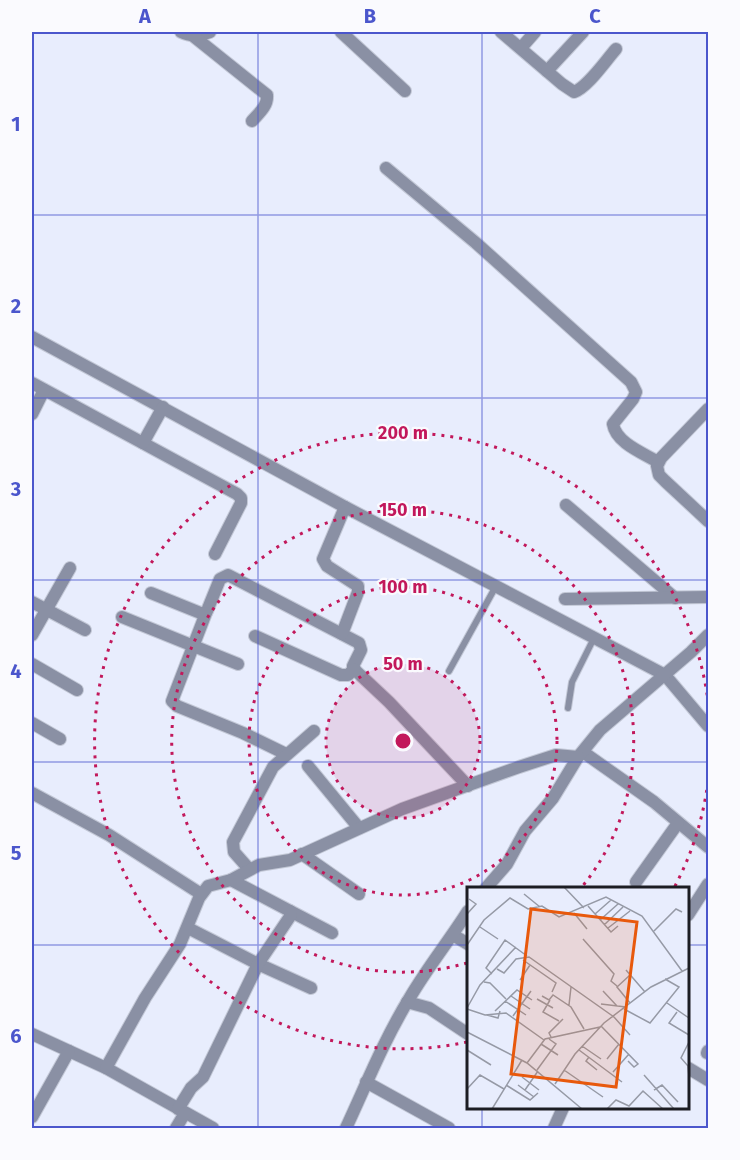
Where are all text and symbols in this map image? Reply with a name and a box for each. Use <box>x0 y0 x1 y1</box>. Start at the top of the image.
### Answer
text: A <box>138 4 152 28</box>
text: B <box>364 4 376 28</box>
text: C <box>589 4 601 28</box>
text: 1 <box>11 112 21 136</box>
text: 2 <box>11 294 21 318</box>
text: 200 m <box>378 422 428 444</box>
text: 3 <box>10 477 21 501</box>
text: 150 m <box>379 499 427 521</box>
text: 100 m <box>379 576 427 598</box>
text: 50 m <box>383 653 423 675</box>
text: 4 <box>10 659 22 683</box>
centre of rings <box>393 731 413 751</box>
text: 5 <box>11 841 22 865</box>
inset map <box>467 887 689 1109</box>
text: 6 <box>10 1024 22 1048</box>

